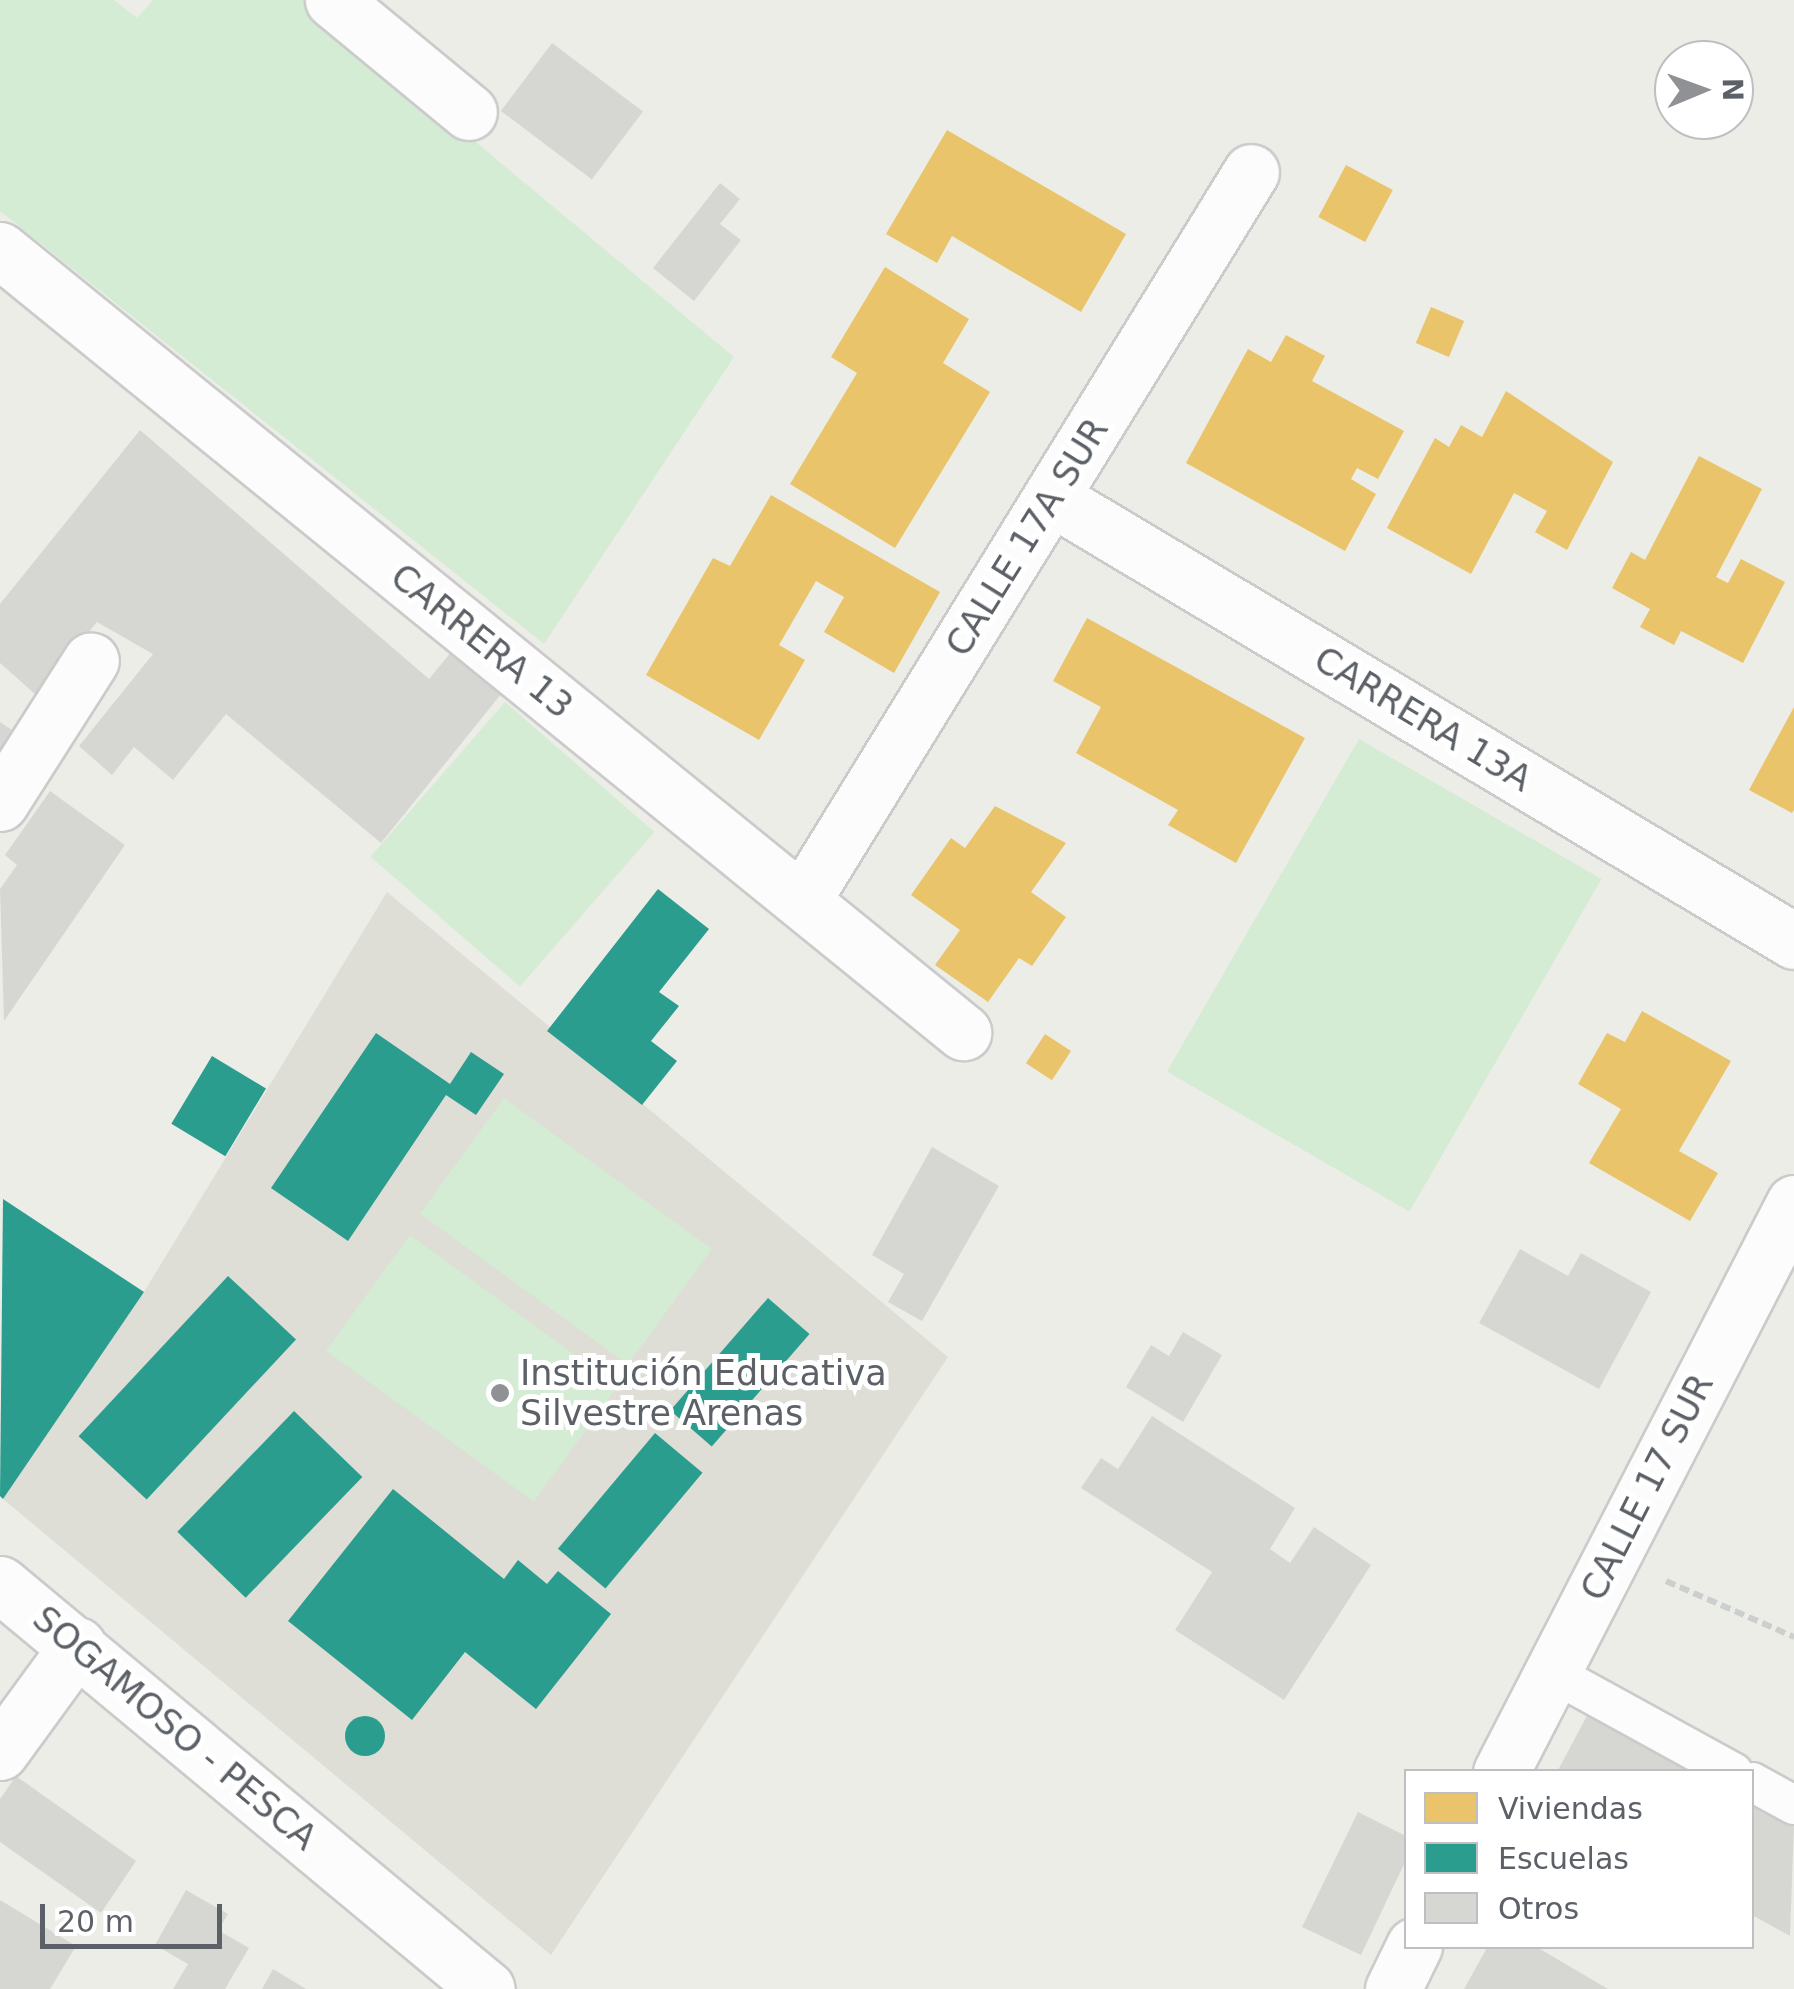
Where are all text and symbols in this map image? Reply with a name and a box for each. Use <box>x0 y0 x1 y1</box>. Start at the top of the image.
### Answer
north arrow <box>1654 40 1754 140</box>
text: N <box>1716 77 1749 102</box>
street label: CALLE 17A SUR <box>937 410 1117 664</box>
street label: CARRERA 13 <box>383 555 581 727</box>
street label: CARRERA 13A <box>1307 638 1539 800</box>
place label: Institución Educativa Silvestre Arenas <box>520 1352 887 1434</box>
street label: CALLE 17 SUR <box>1572 1367 1722 1607</box>
marker: Institución Educativa Silvestre Arenas <box>489 1382 511 1404</box>
street label: SOGAMOSO - PESCA <box>25 1597 325 1859</box>
legend <box>1404 1769 1754 1949</box>
text: Viviendas <box>1498 1791 1643 1826</box>
text: Escuelas <box>1498 1841 1629 1876</box>
scale bar <box>45 1884 228 1946</box>
text: Otros <box>1498 1891 1579 1926</box>
text: 20 m <box>57 1904 134 1939</box>

